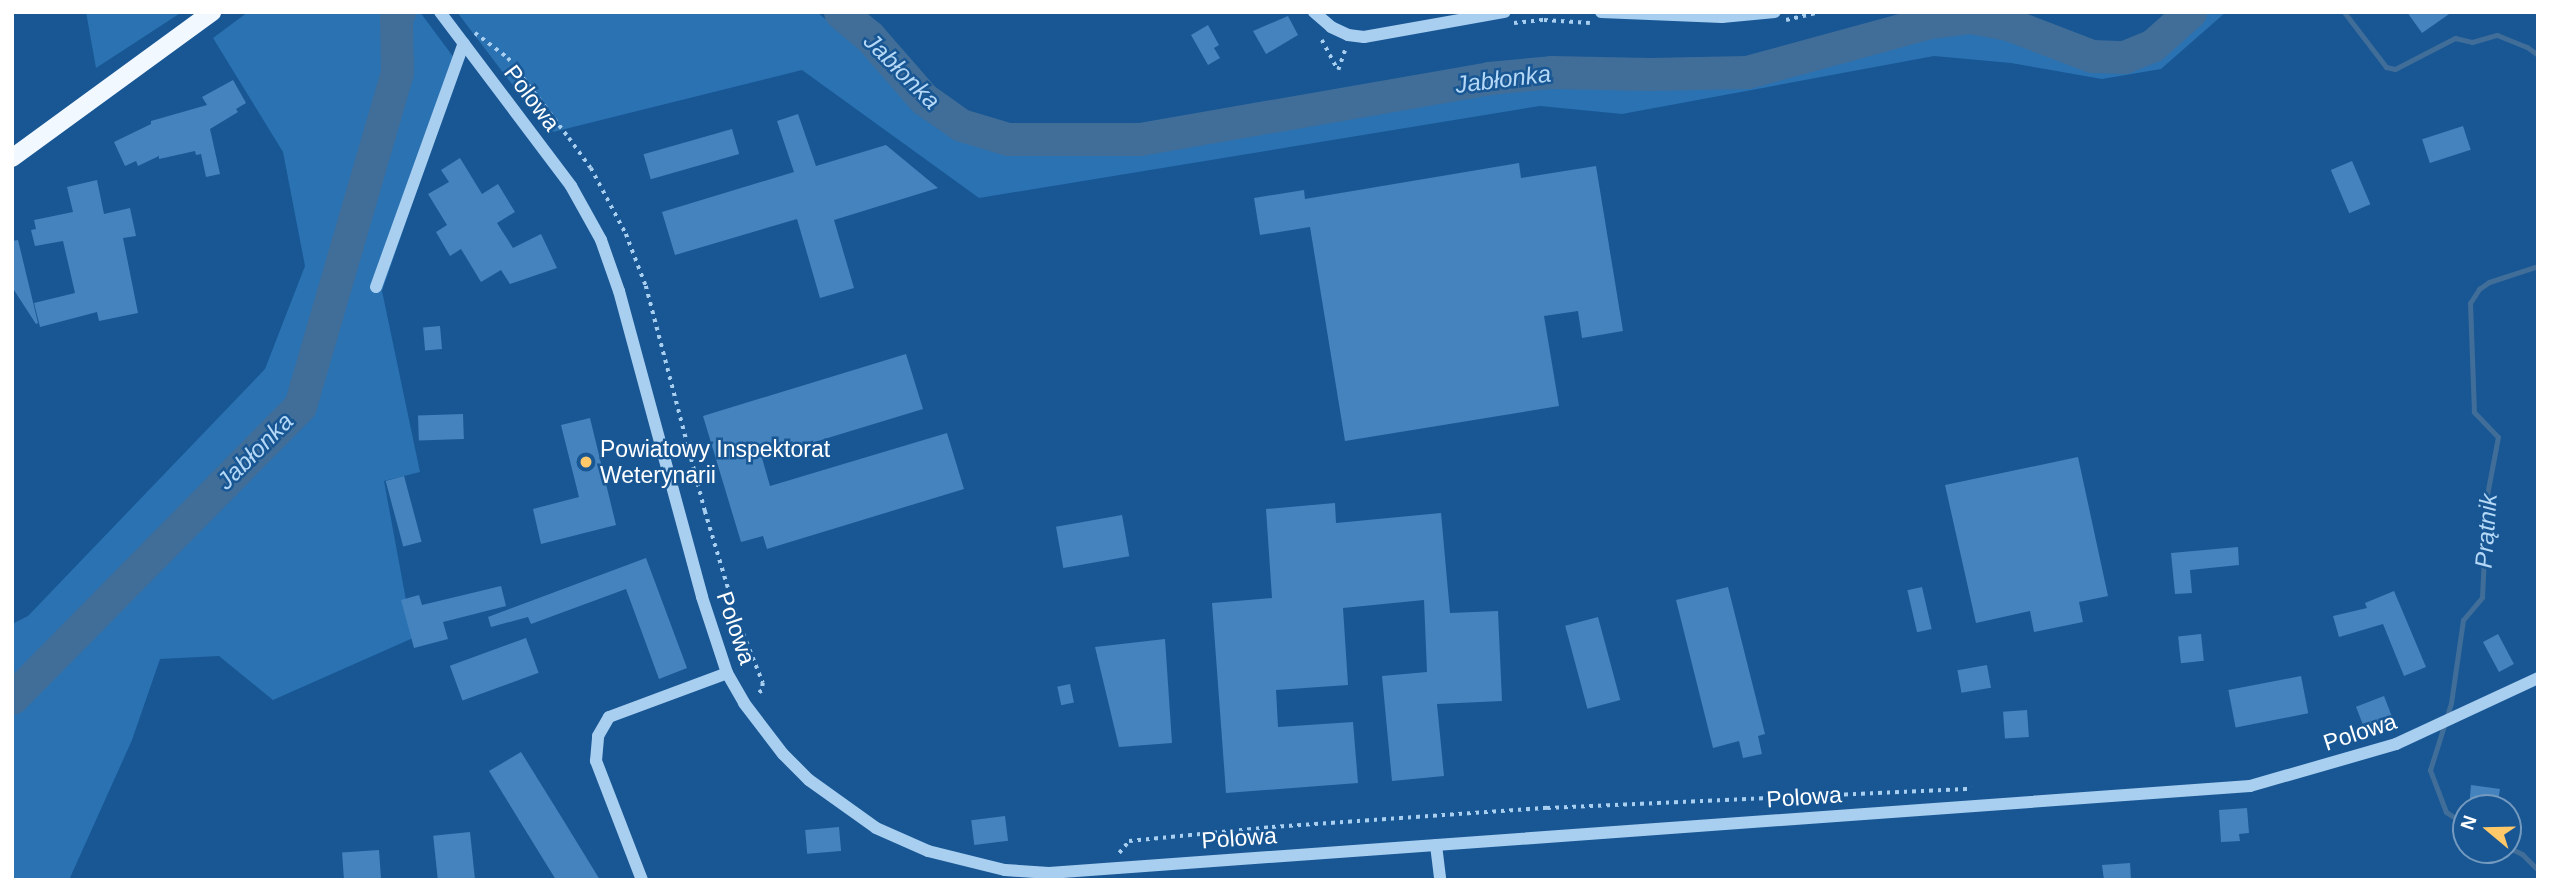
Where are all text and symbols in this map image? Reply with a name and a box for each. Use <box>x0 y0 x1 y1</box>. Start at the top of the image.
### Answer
water label: Jabłonka <box>858 27 946 115</box>
water label: Jabłonka <box>1454 59 1552 99</box>
street label: Polowa <box>498 60 566 136</box>
water label: Jabłonka <box>211 407 299 495</box>
place label: Powiatowy Inspektorat Weterynarii <box>600 435 830 489</box>
marker: Powiatowy Inspektorat Weterynarii <box>578 454 594 470</box>
water label: Prątnik <box>2469 493 2503 569</box>
street label: Polowa <box>711 588 761 668</box>
street label: Polowa <box>2320 707 2400 757</box>
street label: Polowa <box>1765 781 1843 813</box>
north arrow <box>2452 794 2522 864</box>
text: N <box>2456 813 2481 833</box>
street label: Polowa <box>1200 822 1278 854</box>

